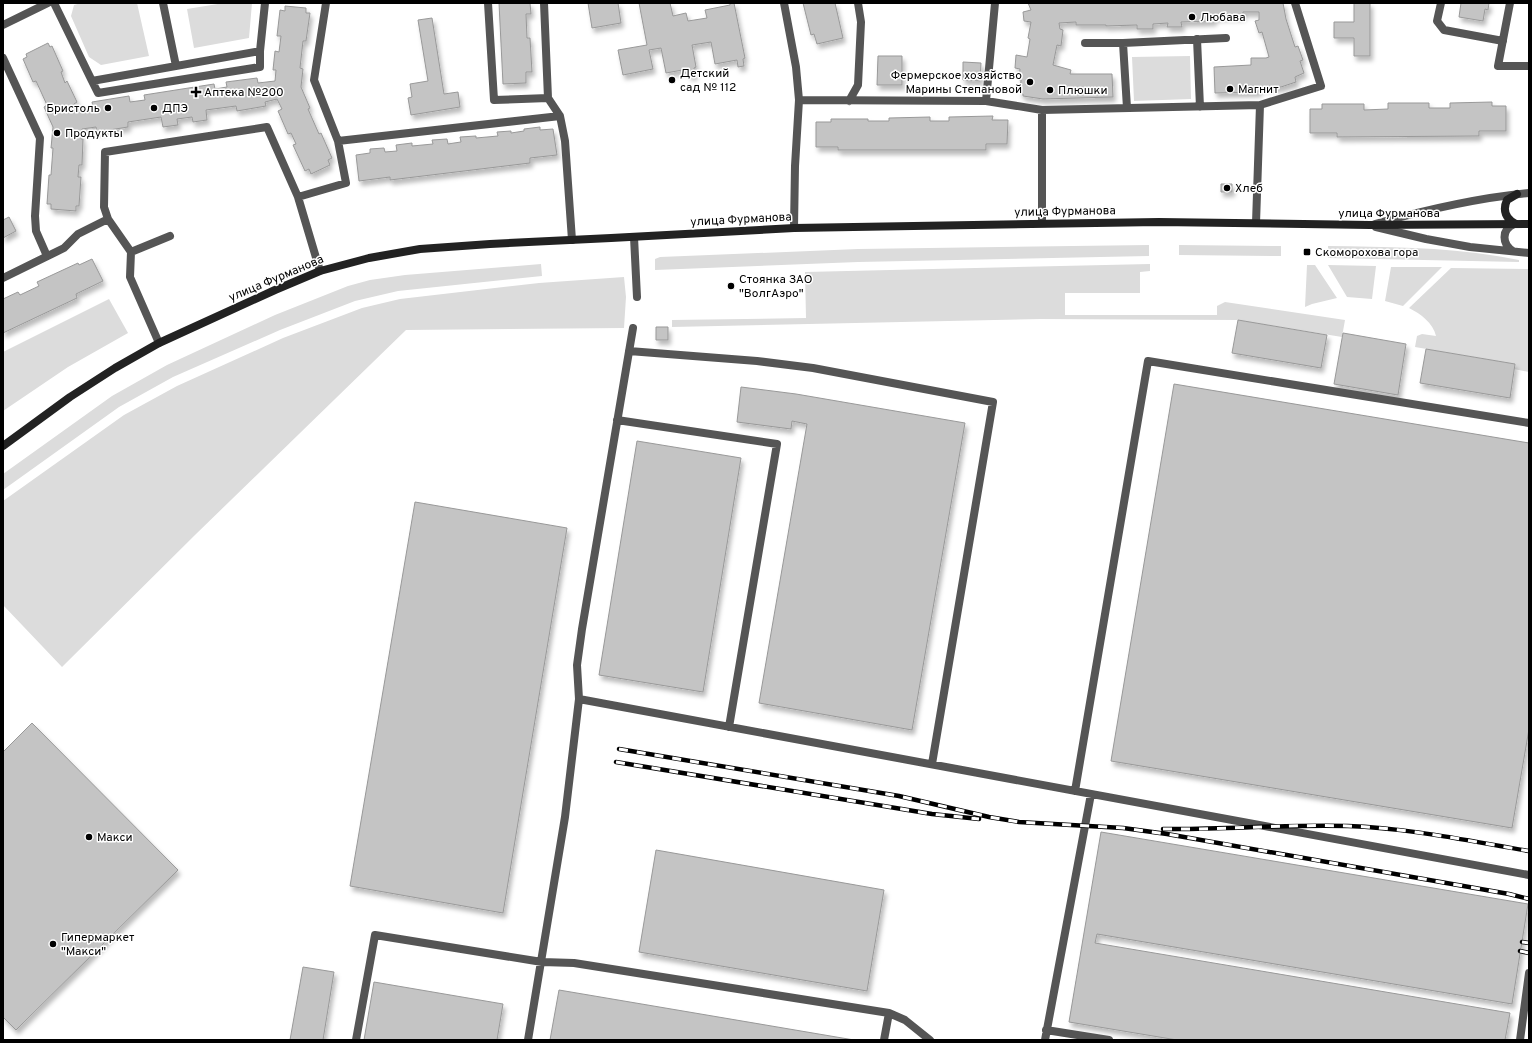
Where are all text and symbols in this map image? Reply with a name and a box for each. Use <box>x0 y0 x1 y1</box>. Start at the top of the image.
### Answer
place label: Любава <box>1200 10 1246 26</box>
marker: Любава <box>1187 12 1197 22</box>
place label: Детский сад № 112 <box>680 66 736 96</box>
place label: Фермерское хозяйство Марины Степановой <box>891 68 1022 98</box>
marker: Детский сад № 112 <box>667 75 677 85</box>
marker: Фермерское хозяйство Марины Степановой <box>1025 77 1035 87</box>
place label: Магнит <box>1238 82 1279 98</box>
place label: Плюшки <box>1058 83 1108 99</box>
marker: Магнит <box>1225 84 1235 94</box>
place label: Аптека №200 <box>204 85 284 101</box>
marker: Плюшки <box>1045 85 1055 95</box>
marker: Аптека №200 <box>191 87 201 97</box>
place label: Бристоль <box>46 101 100 117</box>
place label: ДПЭ <box>162 101 188 117</box>
marker: Бристоль <box>103 103 113 113</box>
marker: ДПЭ <box>149 103 159 113</box>
place label: Продукты <box>65 126 123 142</box>
marker: Продукты <box>52 128 62 138</box>
place label: Хлеб <box>1235 181 1263 197</box>
marker: Хлеб <box>1222 183 1232 193</box>
street label: улица Фурманова <box>1014 203 1116 221</box>
street label: улица Фурманова <box>1338 206 1440 222</box>
street label: улица Фурманова <box>690 209 792 231</box>
place label: Скоморохова гора <box>1315 245 1418 261</box>
marker: Скоморохова гора <box>1302 247 1312 257</box>
street label: улица Фурманова <box>227 252 326 306</box>
place label: Стоянка ЗАО "ВолгАэро" <box>739 272 813 302</box>
marker: Стоянка ЗАО "ВолгАэро" <box>726 281 736 291</box>
place label: Макси <box>97 830 133 846</box>
marker: Макси <box>84 832 94 842</box>
place label: Гипермаркет "Макси" <box>61 930 135 960</box>
marker: Гипермаркет "Макси" <box>48 939 58 949</box>

